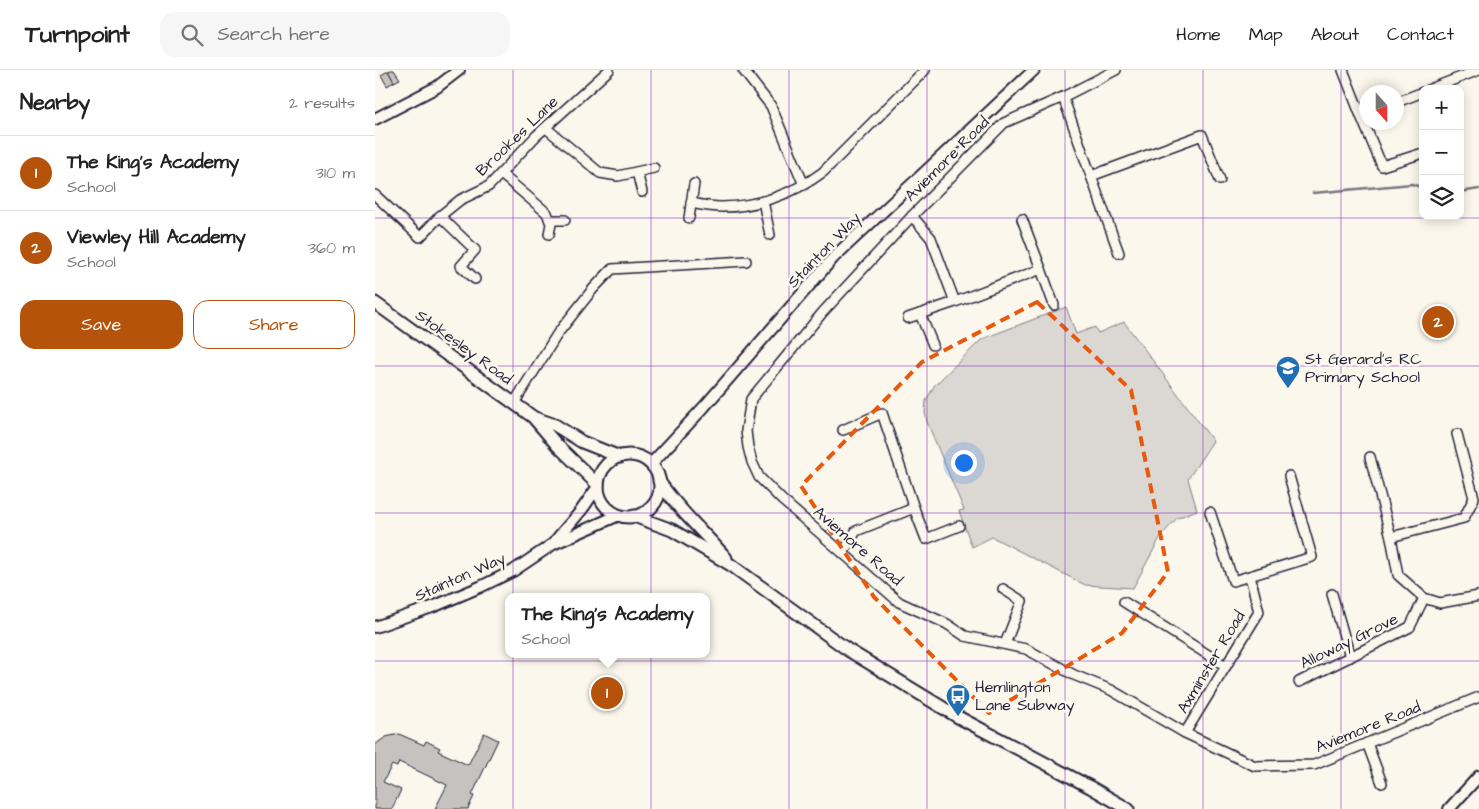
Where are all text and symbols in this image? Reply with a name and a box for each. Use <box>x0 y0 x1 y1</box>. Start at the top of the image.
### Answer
search box <box>160 12 510 57</box>
text: Turnpoint <box>25 18 130 52</box>
icon: search <box>178 21 206 49</box>
text: Search here <box>218 21 330 48</box>
text: Home <box>1176 22 1221 47</box>
text: Map <box>1249 22 1283 47</box>
text: About <box>1311 22 1359 47</box>
text: Contact <box>1387 22 1454 47</box>
north arrow <box>1359 85 1404 130</box>
map controls <box>1419 85 1464 220</box>
button: + <box>1419 85 1464 130</box>
text: Nearby <box>20 88 90 117</box>
street label: Brookes Lane <box>471 91 563 181</box>
text: 2 results <box>289 92 355 114</box>
street label: Aviemore Road <box>900 112 994 206</box>
button: − <box>1419 130 1464 175</box>
text: The King's Academy <box>67 149 239 176</box>
text: 1 <box>35 162 37 184</box>
text: 310 m <box>316 162 355 184</box>
button: layers <box>1419 175 1464 220</box>
text: School <box>67 176 116 198</box>
street label: Stainton Way <box>782 207 867 293</box>
text: Viewley Hill Academy <box>67 224 246 251</box>
text: 2 <box>31 237 41 259</box>
text: 360 m <box>308 237 355 259</box>
text: School <box>67 251 116 273</box>
button: Save <box>20 300 183 349</box>
button: Share <box>193 300 355 349</box>
pin: 2 <box>1422 303 1454 341</box>
street label: Stokesley Road <box>410 304 517 391</box>
place label: St Gerard's RC Primary School <box>1305 348 1422 389</box>
school or university icon: St Gerard's RC Primary School <box>1275 355 1301 389</box>
your location <box>951 450 977 476</box>
street label: Aviemore Road <box>809 501 907 591</box>
street label: Stainton Way <box>411 547 509 608</box>
popup <box>505 593 710 658</box>
text: The King's Academy <box>521 601 694 628</box>
street label: Axminster Road <box>1172 607 1250 717</box>
street label: Alloway Grove <box>1296 608 1402 675</box>
text: School <box>521 628 570 650</box>
pin: 1 <box>591 674 623 712</box>
place label: Hemlington Lane Subway <box>975 676 1075 717</box>
bus stop icon: Hemlington Lane Subway <box>945 683 971 717</box>
street label: Aviemore Road <box>1312 696 1424 758</box>

